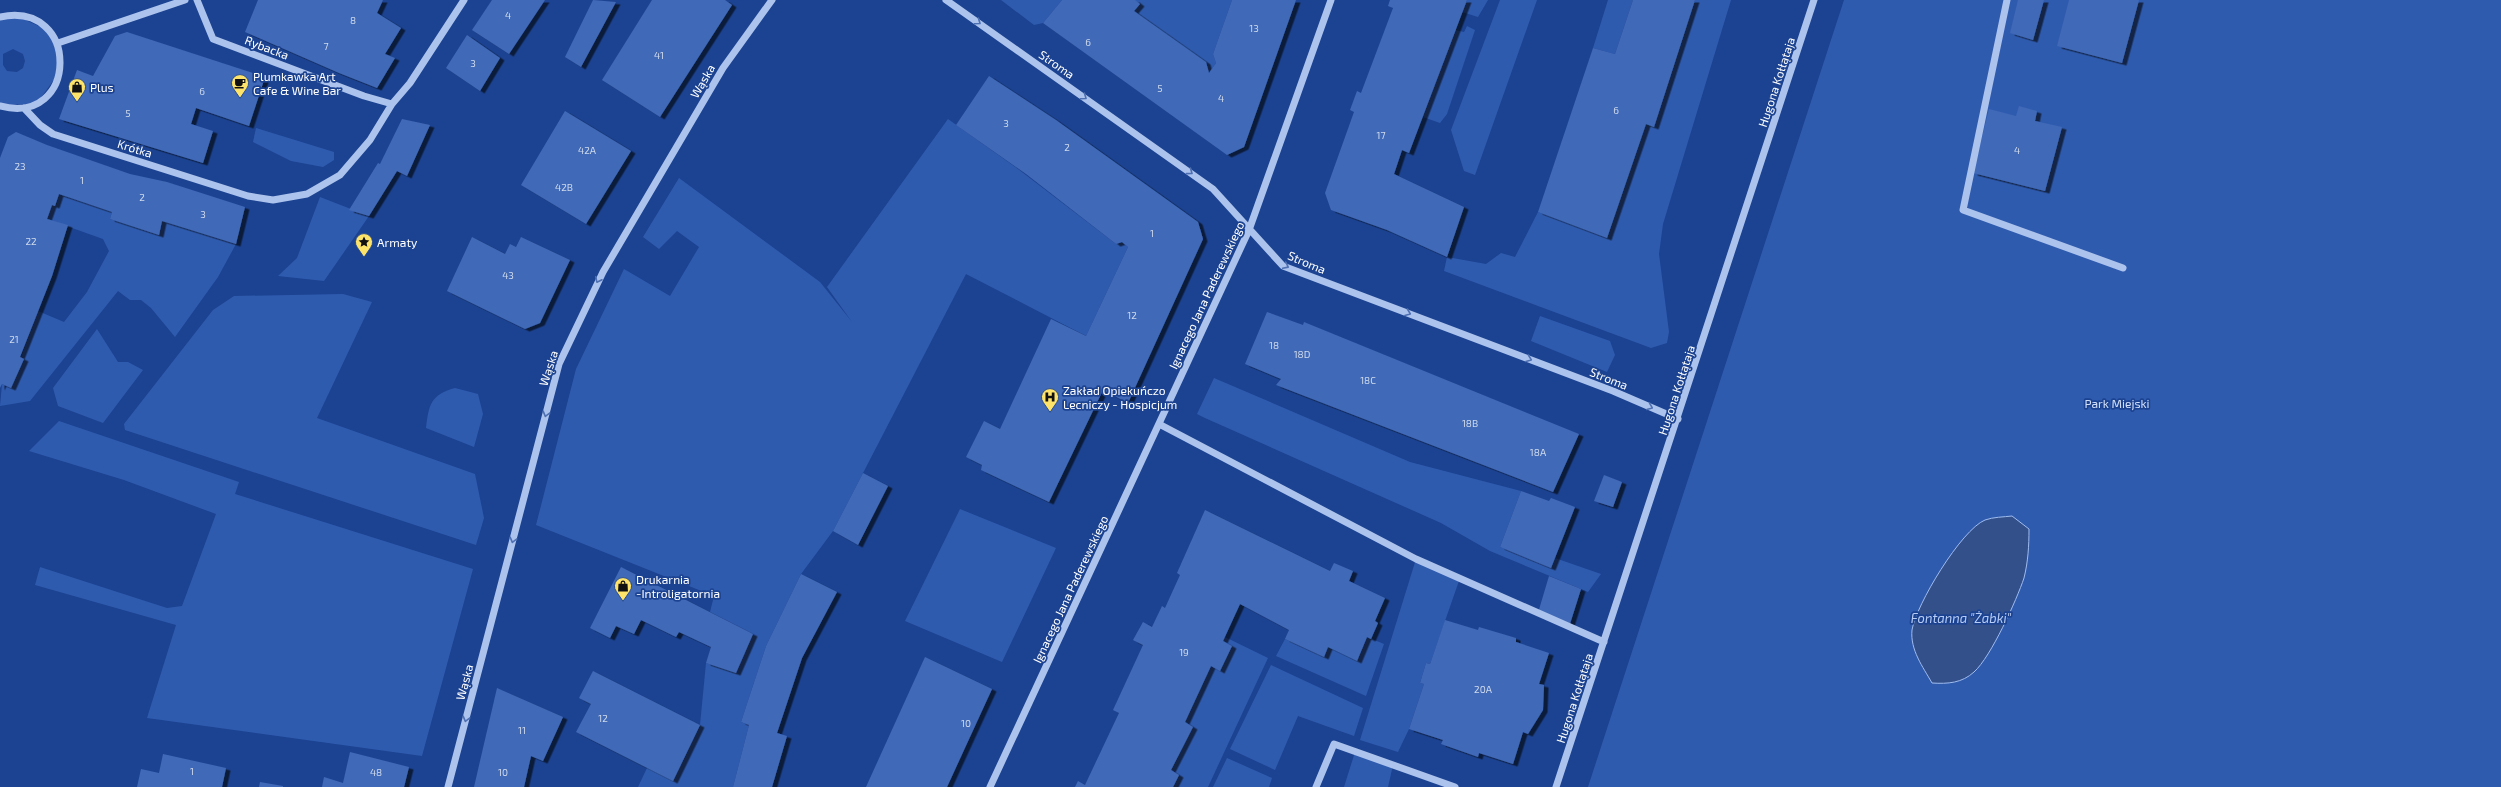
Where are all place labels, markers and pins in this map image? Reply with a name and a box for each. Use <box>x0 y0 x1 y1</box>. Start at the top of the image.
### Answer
place label: Plumkawka Art Cafe & Wine Bar <box>253 69 341 97</box>
cafe icon: Plumkawka Art Cafe & Wine Bar <box>230 73 250 98</box>
shop icon: Plus <box>67 77 87 102</box>
place label: Plus <box>90 80 114 94</box>
place icon: Armaty <box>354 232 374 257</box>
place label: Armaty <box>377 235 418 249</box>
place label: Zakład Opiekuńczo Lecniczy - Hospicjum <box>1063 383 1177 412</box>
hospital icon: Zakład Opiekuńczo Lecniczy - Hospicjum <box>1040 387 1060 412</box>
place label: Drukarnia -Introligatornia <box>636 572 720 600</box>
shop icon: Drukarnia -Introligatornia <box>613 576 633 601</box>

